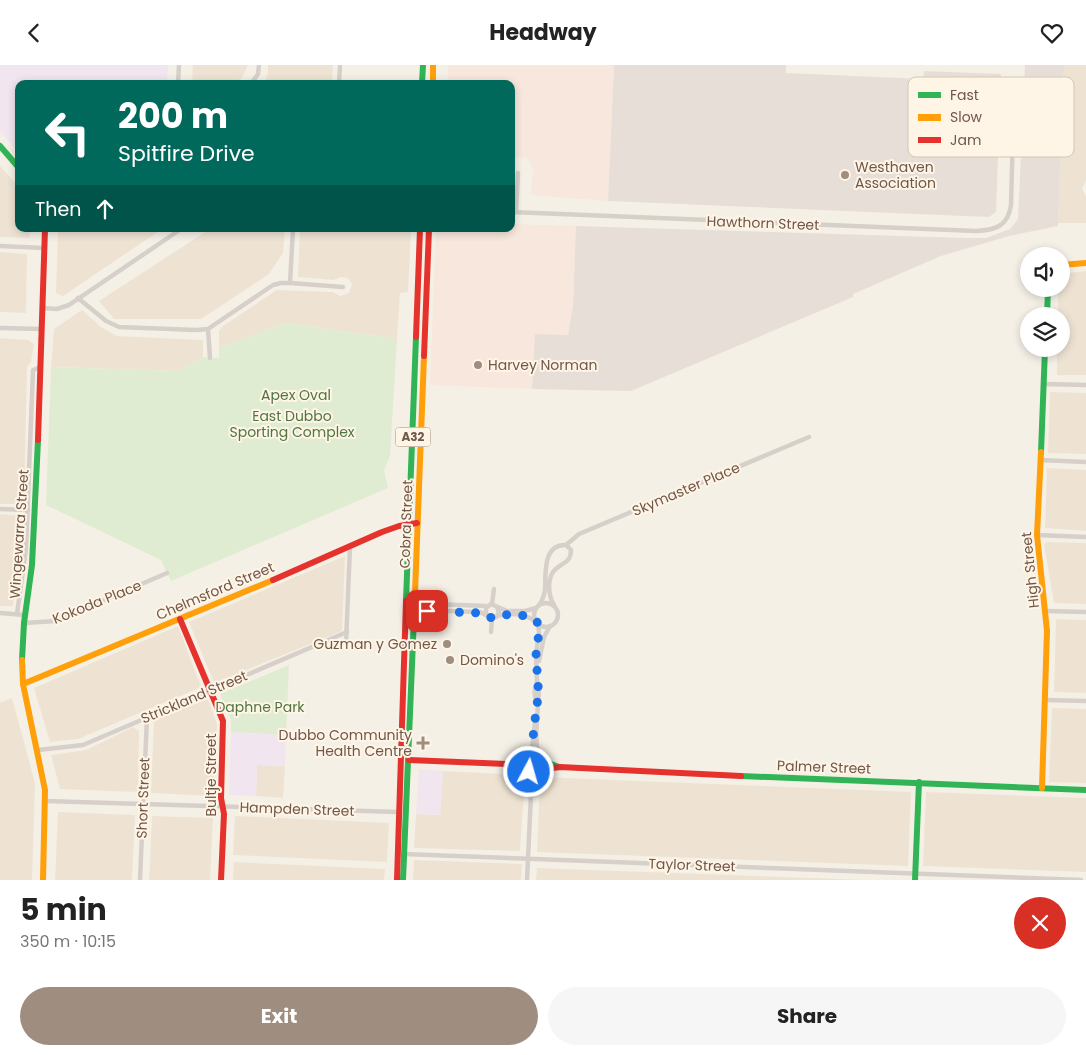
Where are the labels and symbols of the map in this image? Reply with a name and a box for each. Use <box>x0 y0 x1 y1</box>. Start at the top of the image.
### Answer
legend <box>908 77 1074 157</box>
text: Fast <box>950 85 979 105</box>
text: Slow <box>950 107 983 127</box>
text: Jam <box>950 130 981 150</box>
place label: Westhaven Association <box>855 157 936 193</box>
marker: Westhaven Association <box>839 169 851 181</box>
street label: Hawthorn Street <box>706 211 820 235</box>
place label: Harvey Norman <box>488 355 597 375</box>
marker: Harvey Norman <box>472 359 484 371</box>
park label: Apex Oval <box>261 385 331 405</box>
park label: East Dubbo Sporting Complex <box>229 406 355 442</box>
road number: A32 <box>396 427 430 447</box>
street label: Skymaster Place <box>629 457 743 521</box>
street label: Wingewarra Street <box>4 469 34 599</box>
street label: Cobra Street <box>394 479 418 569</box>
street label: High Street <box>1016 531 1044 609</box>
street label: Chelmsford Street <box>153 557 277 625</box>
street label: Kokoda Place <box>50 575 145 629</box>
pin <box>406 590 448 632</box>
place label: Guzman y Gomez <box>313 634 437 654</box>
marker: Guzman y Gomez <box>441 638 453 650</box>
place label: Domino's <box>460 650 524 670</box>
marker: Domino's <box>444 654 456 666</box>
street label: Strickland Street <box>138 666 250 728</box>
park label: Daphne Park <box>215 697 305 717</box>
place label: Dubbo Community Health Centre <box>279 725 412 761</box>
street label: Bultje Street <box>201 734 221 816</box>
marker: Dubbo Community Health Centre <box>416 736 430 750</box>
position arrow <box>502 745 554 797</box>
street label: Palmer Street <box>777 755 871 779</box>
street label: Short Street <box>132 757 154 839</box>
street label: Hampden Street <box>239 797 355 821</box>
street label: Taylor Street <box>648 853 736 877</box>

